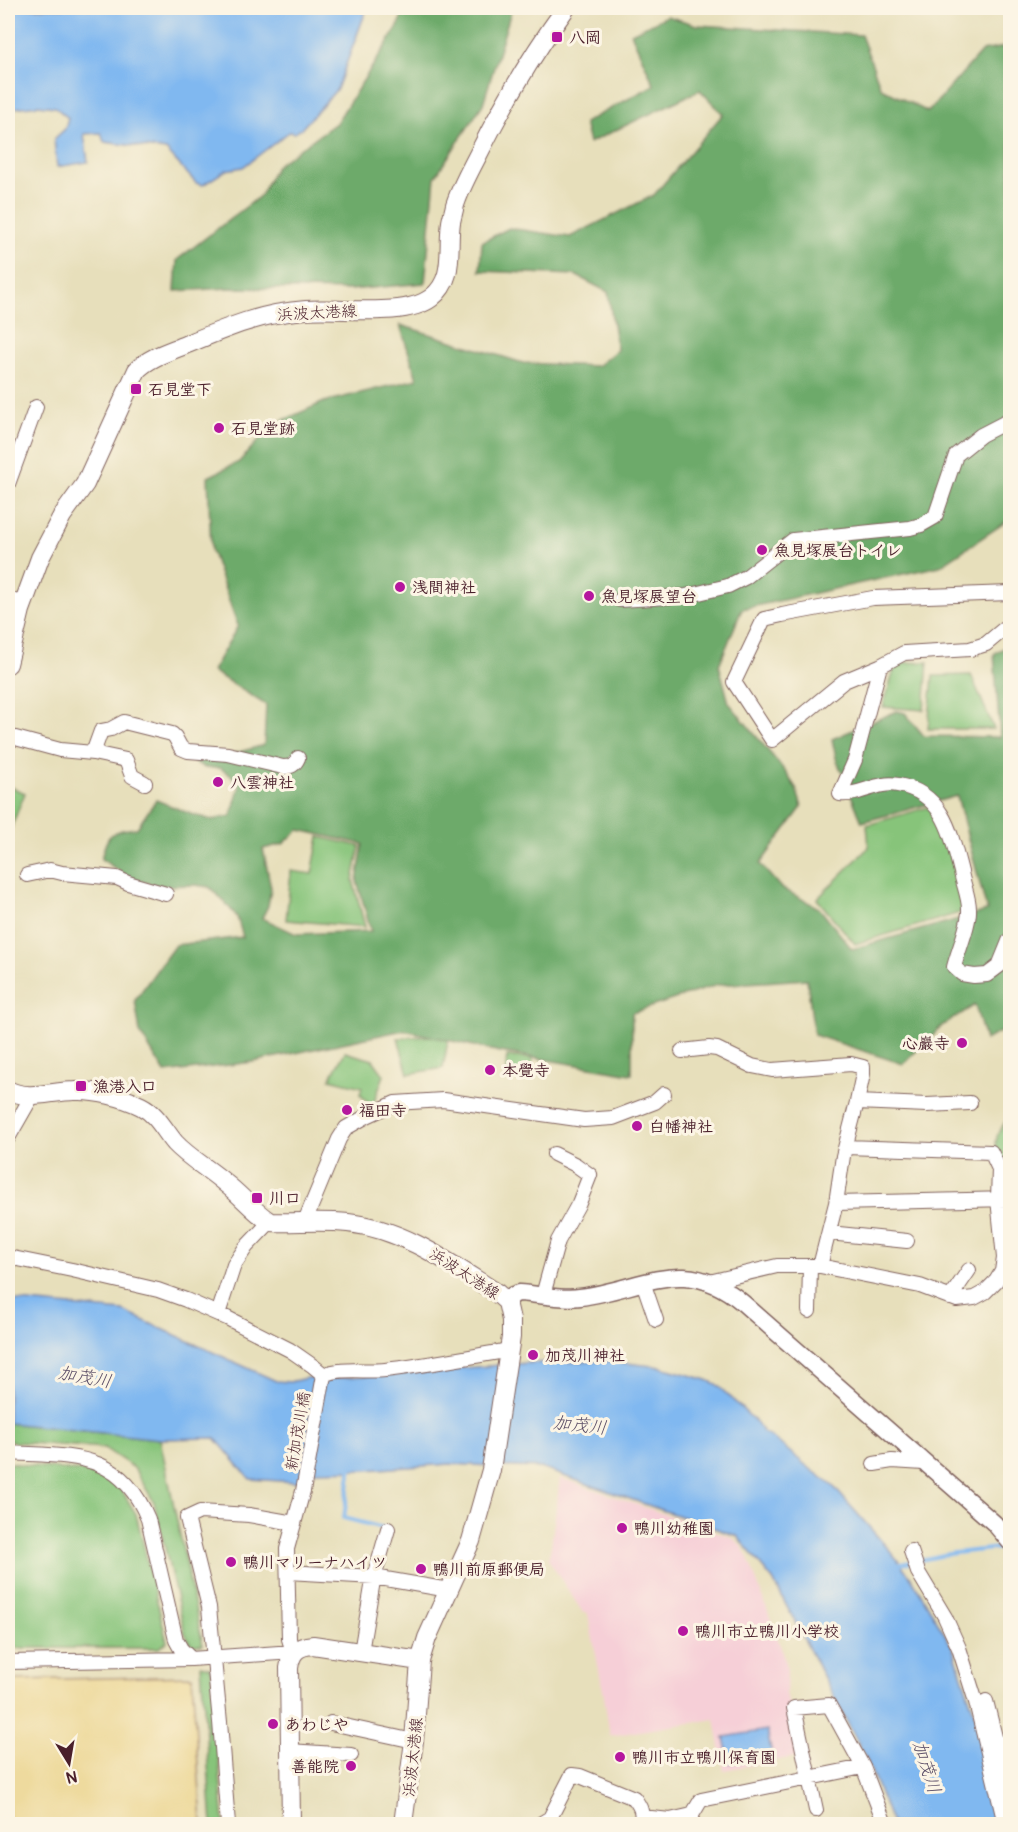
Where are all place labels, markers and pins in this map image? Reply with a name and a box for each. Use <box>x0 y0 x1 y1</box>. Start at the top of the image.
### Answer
place label: 八岡 <box>569 28 601 48</box>
marker: 八岡 <box>550 30 564 44</box>
place label: 石見堂下 <box>148 380 212 400</box>
marker: 石見堂下 <box>129 382 143 396</box>
place label: 石見堂跡 <box>231 419 295 439</box>
marker: 石見堂跡 <box>212 421 226 435</box>
place label: 魚見塚展台トイレ <box>774 541 902 561</box>
marker: 魚見塚展台トイレ <box>755 543 769 557</box>
place label: 浅間神社 <box>412 578 476 598</box>
marker: 浅間神社 <box>393 580 407 594</box>
place label: 魚見塚展望台 <box>601 587 697 607</box>
marker: 魚見塚展望台 <box>582 589 596 603</box>
place label: 八雲神社 <box>230 773 294 793</box>
marker: 八雲神社 <box>211 775 225 789</box>
place label: 心巖寺 <box>902 1034 950 1054</box>
marker: 心巖寺 <box>955 1036 969 1050</box>
place label: 本覺寺 <box>502 1061 550 1081</box>
marker: 本覺寺 <box>483 1063 497 1077</box>
place label: 漁港入口 <box>93 1077 157 1097</box>
marker: 漁港入口 <box>74 1079 88 1093</box>
place label: 福田寺 <box>359 1101 407 1121</box>
marker: 福田寺 <box>340 1103 354 1117</box>
place label: 白幡神社 <box>649 1117 713 1137</box>
marker: 白幡神社 <box>630 1119 644 1133</box>
place label: 川口 <box>269 1189 301 1209</box>
marker: 川口 <box>250 1191 264 1205</box>
place label: 加茂川神社 <box>545 1346 625 1366</box>
marker: 加茂川神社 <box>526 1348 540 1362</box>
place label: 鴨川幼稚園 <box>634 1519 714 1539</box>
marker: 鴨川幼稚園 <box>615 1521 629 1535</box>
place label: 鴨川マリーナハイツ <box>243 1553 387 1573</box>
marker: 鴨川マリーナハイツ <box>224 1555 238 1569</box>
place label: 鴨川前原郵便局 <box>433 1560 545 1580</box>
marker: 鴨川前原郵便局 <box>414 1562 428 1576</box>
place label: 鴨川市立鴨川小学校 <box>695 1622 839 1642</box>
marker: 鴨川市立鴨川小学校 <box>676 1624 690 1638</box>
place label: あわじや <box>285 1715 349 1735</box>
marker: あわじや <box>266 1717 280 1731</box>
place label: 鴨川市立鴨川保育園 <box>632 1748 776 1768</box>
marker: 鴨川市立鴨川保育園 <box>613 1750 627 1764</box>
place label: 善能院 <box>291 1757 339 1777</box>
marker: 善能院 <box>344 1759 358 1773</box>

